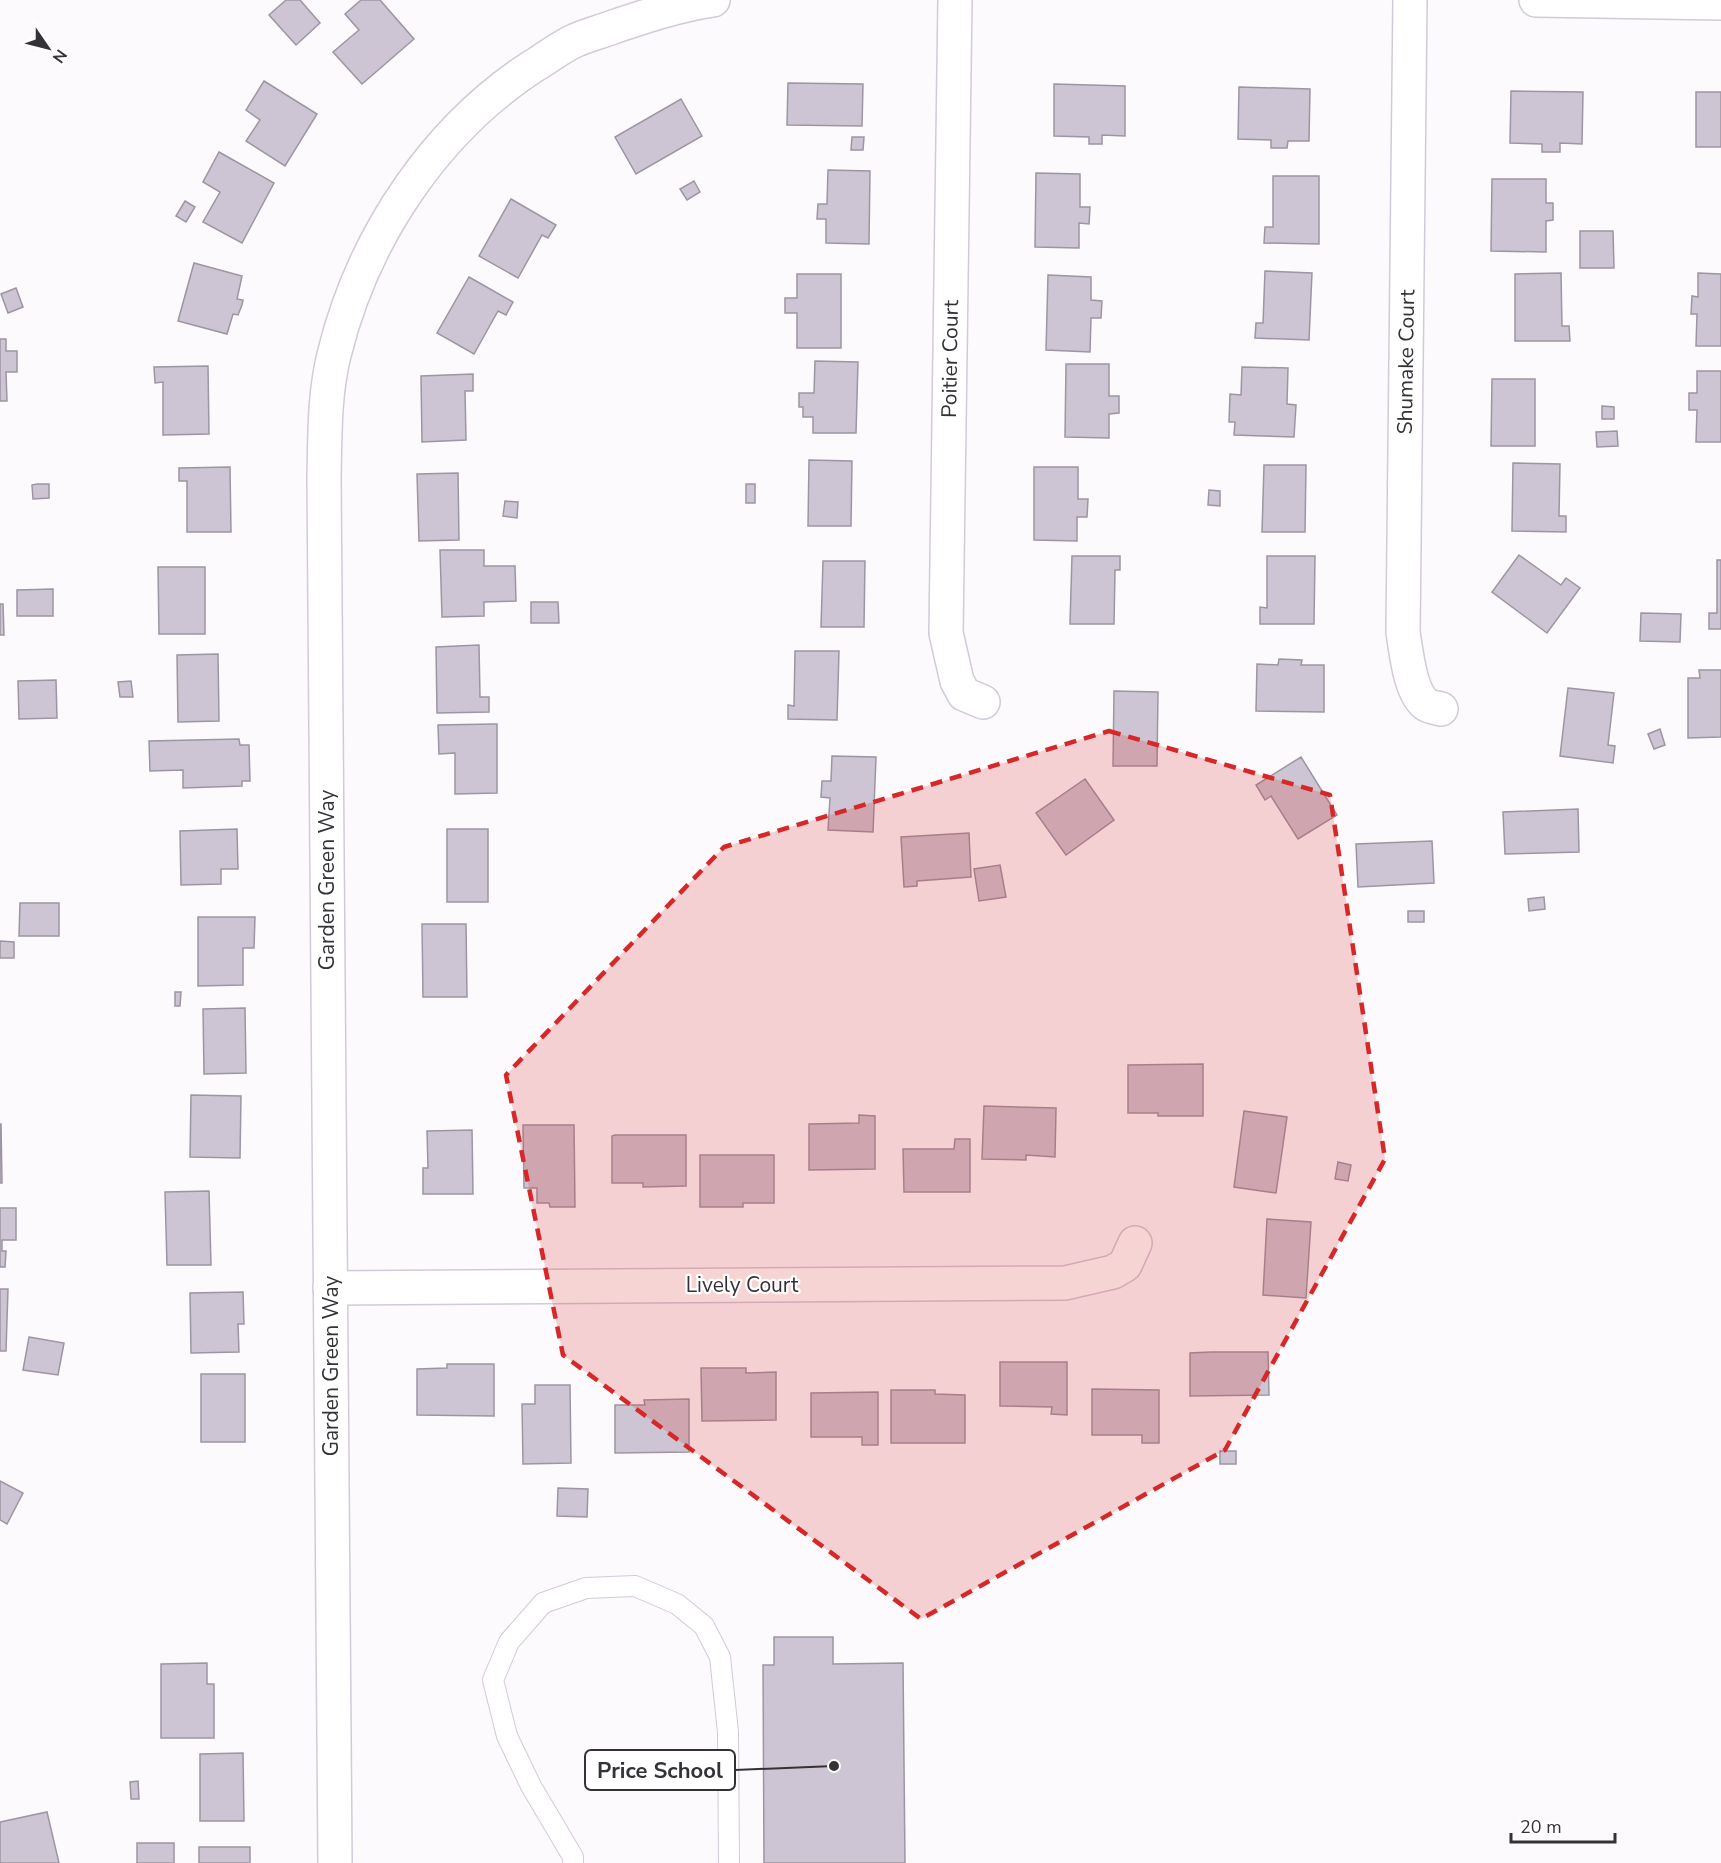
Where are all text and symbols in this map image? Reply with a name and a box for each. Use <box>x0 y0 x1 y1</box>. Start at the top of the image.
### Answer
north arrow <box>18 18 78 78</box>
text: N <box>47 45 72 67</box>
street label: Shumake Court <box>1391 289 1421 435</box>
street label: Poitier Court <box>935 299 965 418</box>
street label: Garden Green Way <box>313 790 341 970</box>
street label: Lively Court <box>686 1271 799 1299</box>
street label: Garden Green Way <box>317 1276 345 1456</box>
callout: Price School <box>585 1750 735 1790</box>
text: Price School <box>597 1756 723 1786</box>
scale bar <box>1511 1806 1614 1844</box>
text: 20 m <box>1520 1815 1562 1839</box>

